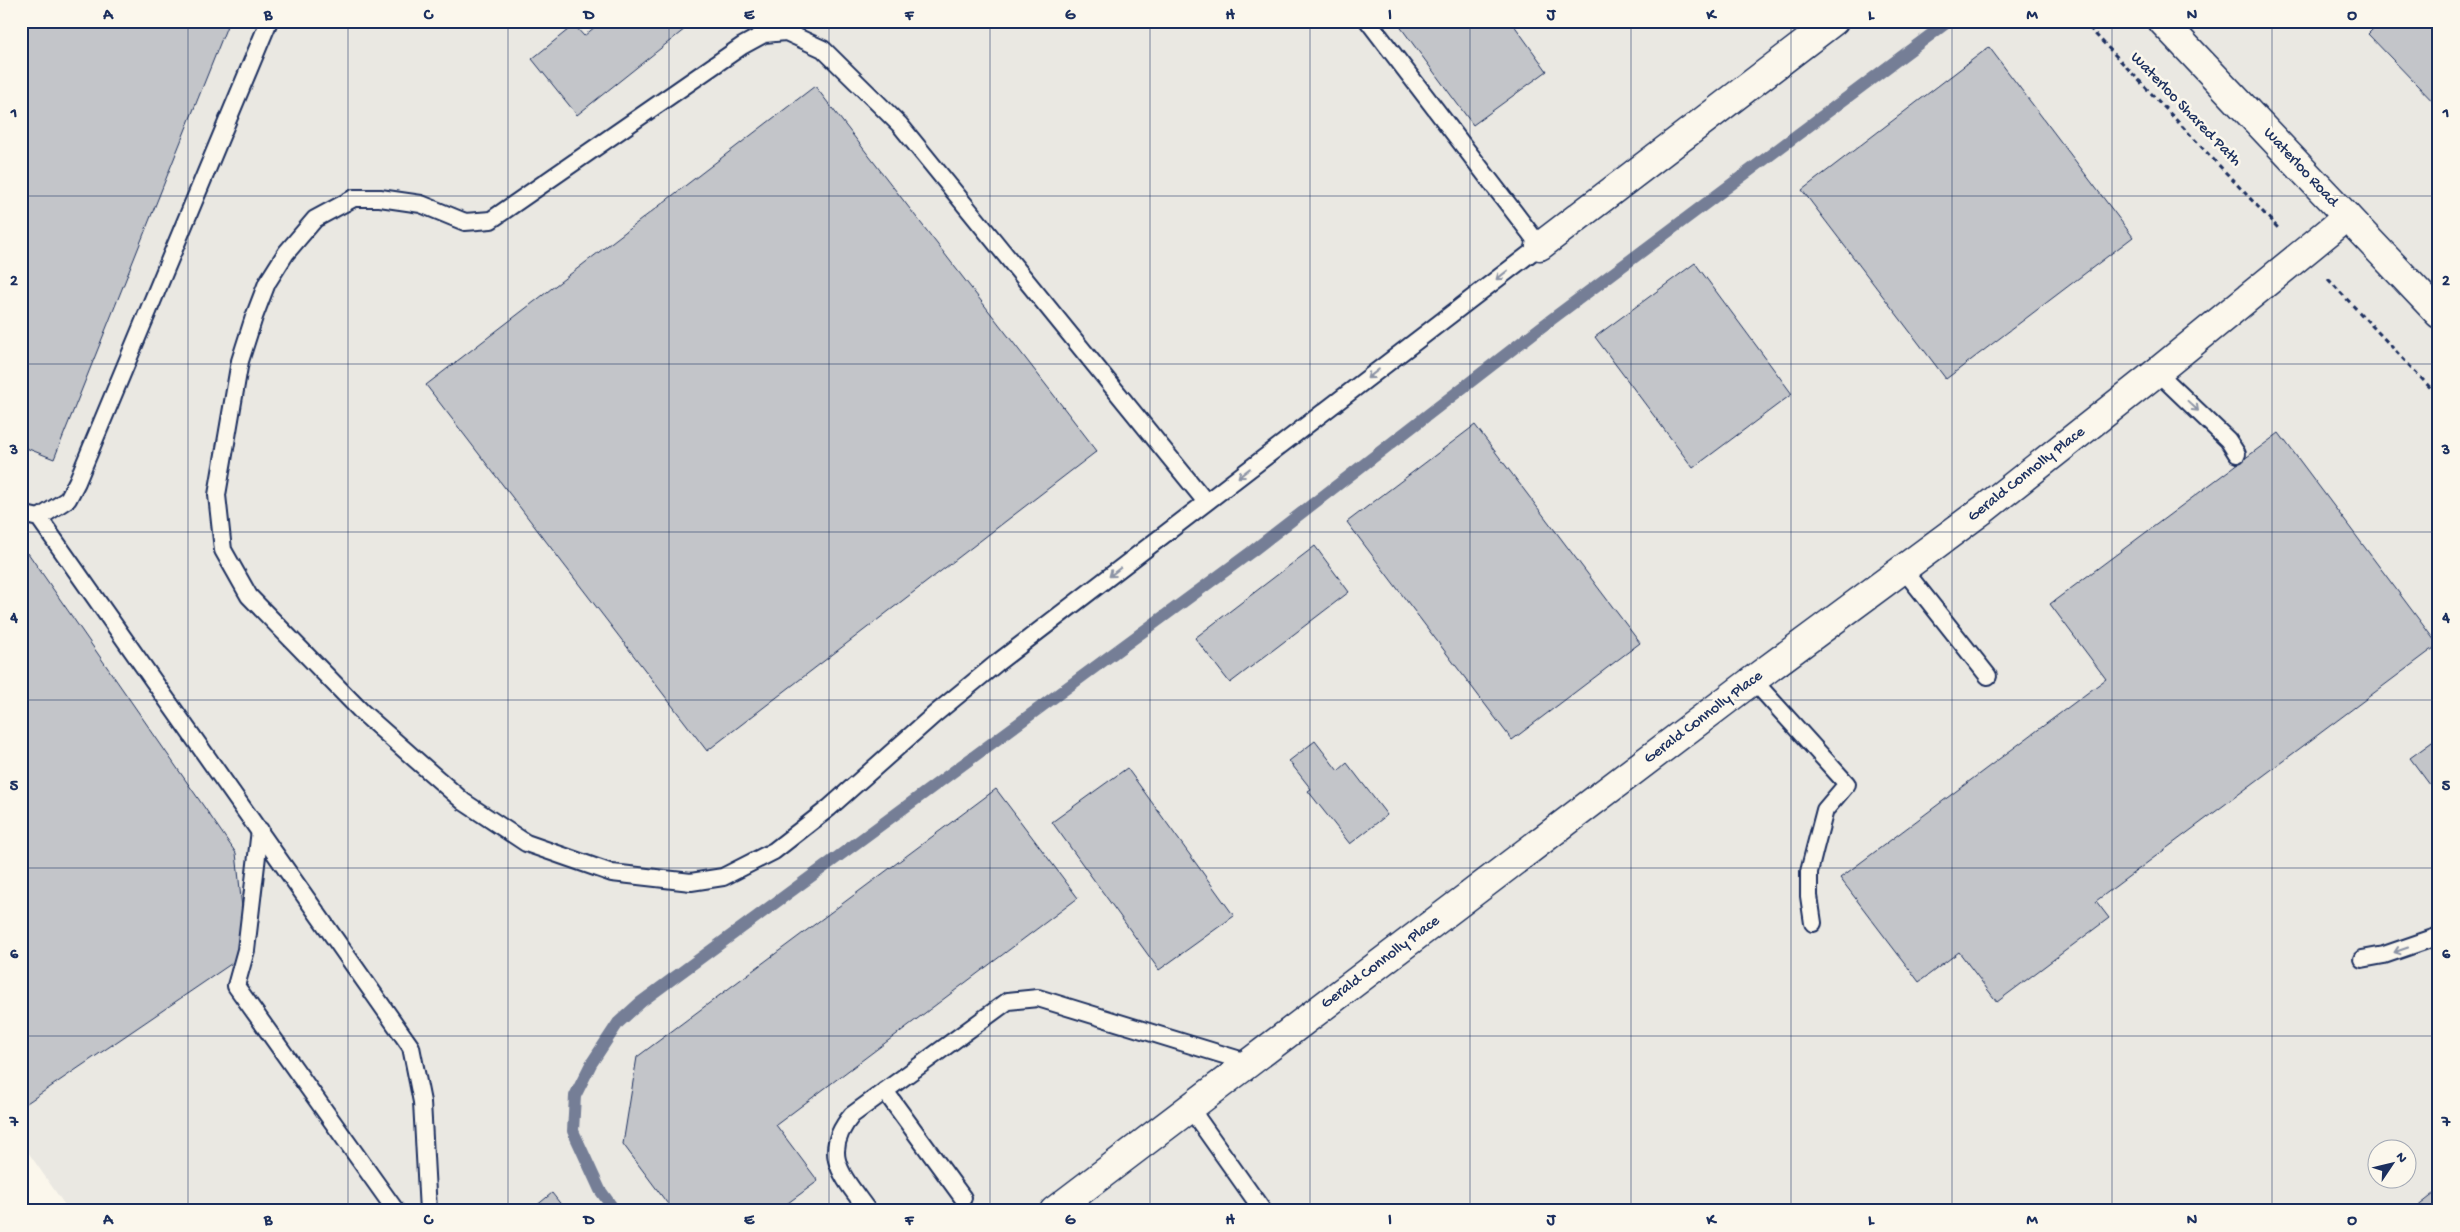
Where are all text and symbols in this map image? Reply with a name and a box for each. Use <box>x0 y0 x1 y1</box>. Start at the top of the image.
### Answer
text: A <box>102 7 114 26</box>
text: B <box>263 7 273 26</box>
text: C <box>423 7 434 26</box>
text: D <box>582 7 595 26</box>
text: E <box>744 7 755 26</box>
text: F <box>904 7 915 26</box>
text: G <box>1065 7 1076 26</box>
text: H <box>1225 7 1235 26</box>
text: I <box>1388 7 1392 26</box>
text: J <box>1546 7 1557 26</box>
text: K <box>1706 7 1718 26</box>
text: L <box>1868 7 1875 26</box>
text: M <box>2026 7 2038 26</box>
text: N <box>2187 7 2198 26</box>
text: O <box>2347 7 2357 26</box>
street label: Waterloo Shared Path <box>2125 49 2245 171</box>
text: 1 <box>10 105 17 124</box>
text: 1 <box>2442 105 2449 124</box>
street label: Waterloo Road <box>2258 124 2343 213</box>
one-way arrow <box>1496 270 1509 281</box>
text: 2 <box>10 273 18 292</box>
text: 2 <box>2442 273 2450 292</box>
one-way arrow <box>1367 369 1380 380</box>
one-way arrow <box>2186 400 2199 412</box>
street label: Gerald Connolly Place <box>1965 423 2090 527</box>
text: 3 <box>9 442 18 461</box>
text: 3 <box>2441 442 2450 461</box>
one-way arrow <box>1238 468 1251 479</box>
one-way arrow <box>1109 567 1122 578</box>
text: 4 <box>9 610 18 629</box>
text: 4 <box>2441 610 2450 629</box>
street label: Gerald Connolly Place <box>1641 667 1768 769</box>
text: 5 <box>10 778 19 797</box>
text: 5 <box>2442 778 2451 797</box>
street label: Gerald Connolly Place <box>1318 912 1445 1014</box>
text: 6 <box>10 946 19 965</box>
one-way arrow <box>2394 946 2409 955</box>
text: 6 <box>2442 946 2451 965</box>
text: 7 <box>9 1114 19 1133</box>
text: 7 <box>2441 1114 2451 1133</box>
north arrow <box>2368 1140 2418 1190</box>
text: N <box>2391 1149 2410 1167</box>
text: A <box>102 1212 114 1231</box>
text: B <box>263 1212 273 1231</box>
text: C <box>423 1212 434 1231</box>
text: D <box>582 1212 595 1231</box>
text: E <box>744 1212 755 1231</box>
text: F <box>904 1212 915 1231</box>
text: G <box>1065 1212 1076 1231</box>
text: H <box>1225 1212 1235 1231</box>
text: I <box>1388 1212 1392 1231</box>
text: J <box>1546 1212 1557 1231</box>
text: K <box>1706 1212 1718 1231</box>
text: L <box>1868 1212 1875 1231</box>
text: M <box>2026 1212 2038 1231</box>
text: N <box>2187 1212 2198 1231</box>
text: O <box>2347 1212 2357 1231</box>

